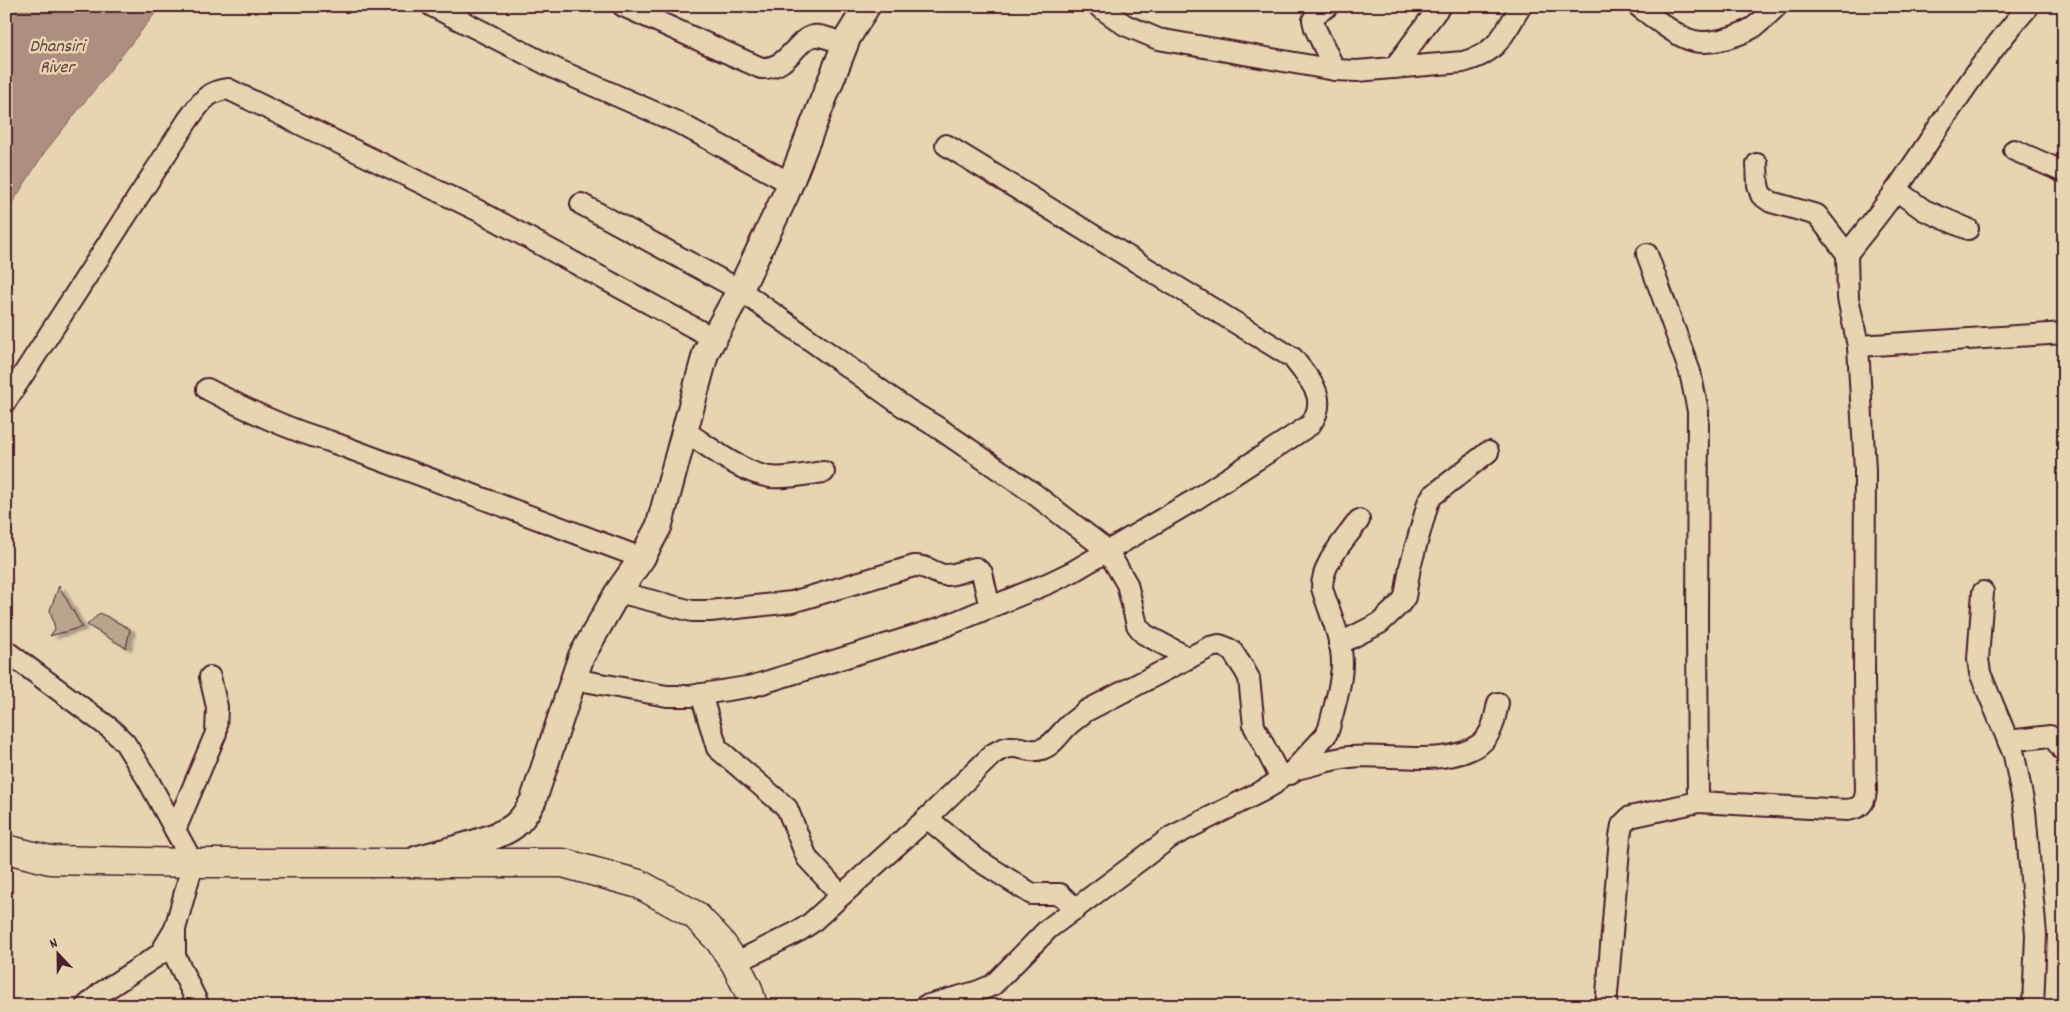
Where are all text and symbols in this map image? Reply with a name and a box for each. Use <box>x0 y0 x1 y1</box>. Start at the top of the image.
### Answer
water label: Dhansiri River <box>29 35 87 81</box>
north arrow <box>32 930 82 980</box>
text: N <box>47 933 61 954</box>

